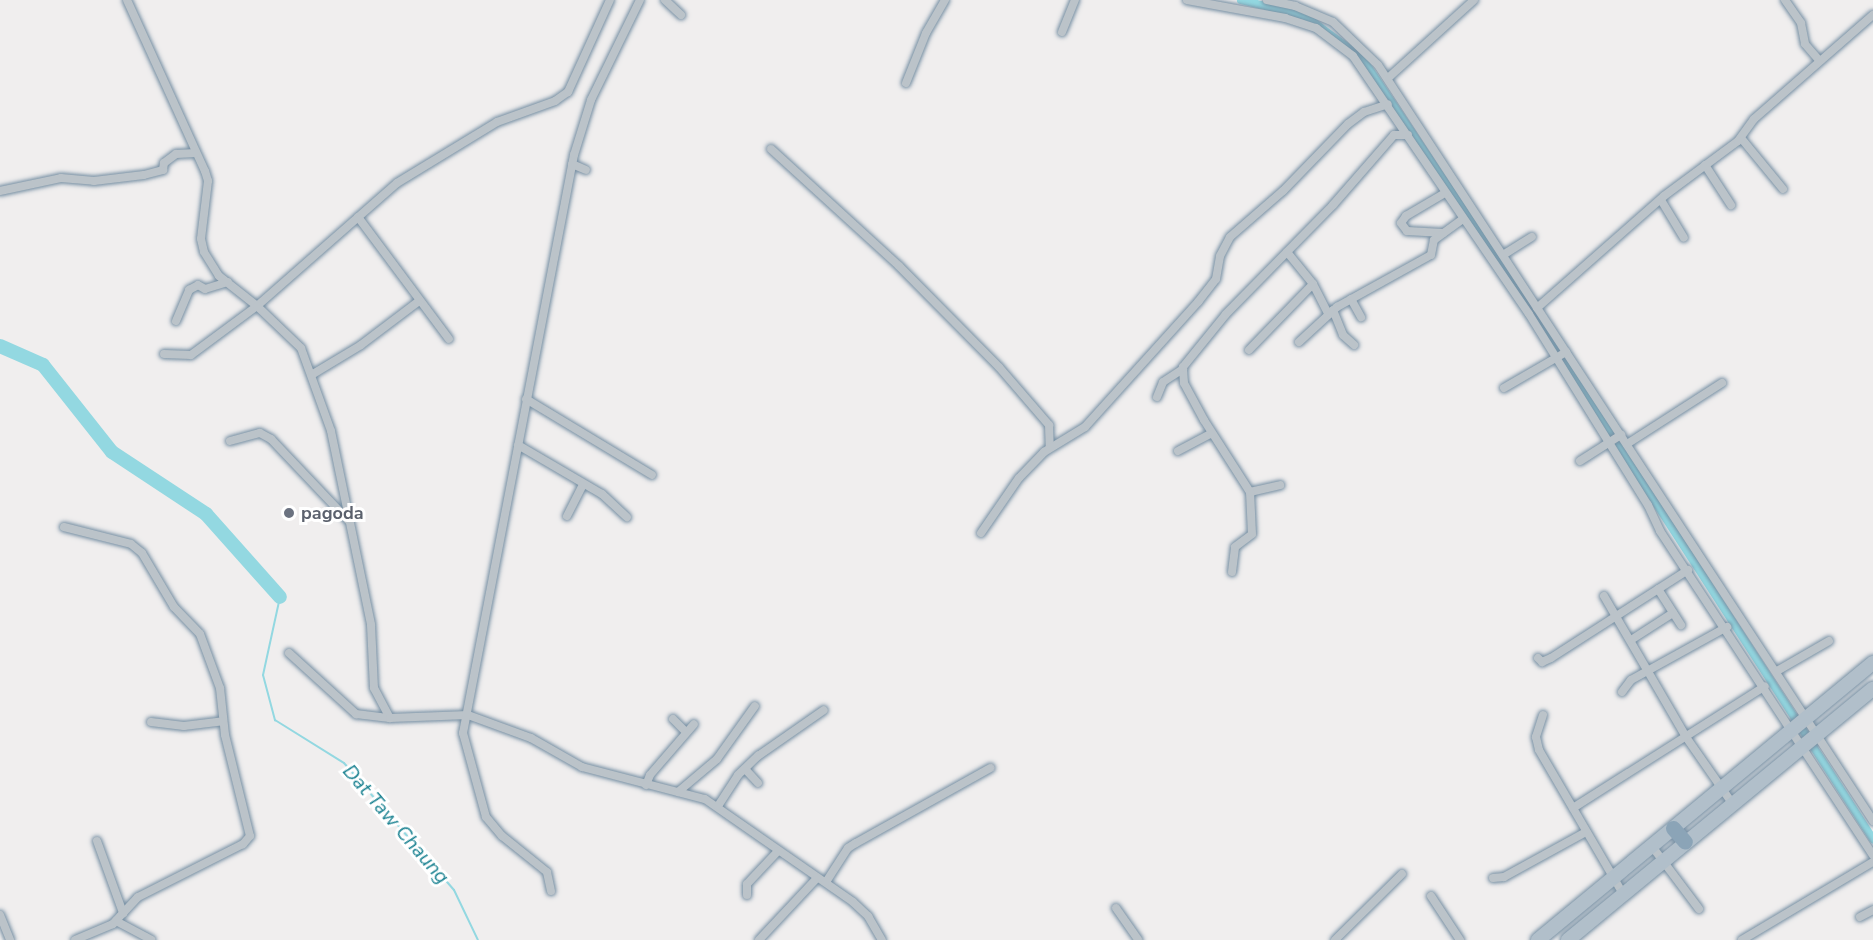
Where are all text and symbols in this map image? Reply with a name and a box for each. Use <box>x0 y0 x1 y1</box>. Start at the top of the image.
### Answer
place label: pagoda <box>301 502 364 524</box>
marker: pagoda <box>282 506 296 520</box>
water label: Dat Taw Chaung <box>338 759 454 889</box>

